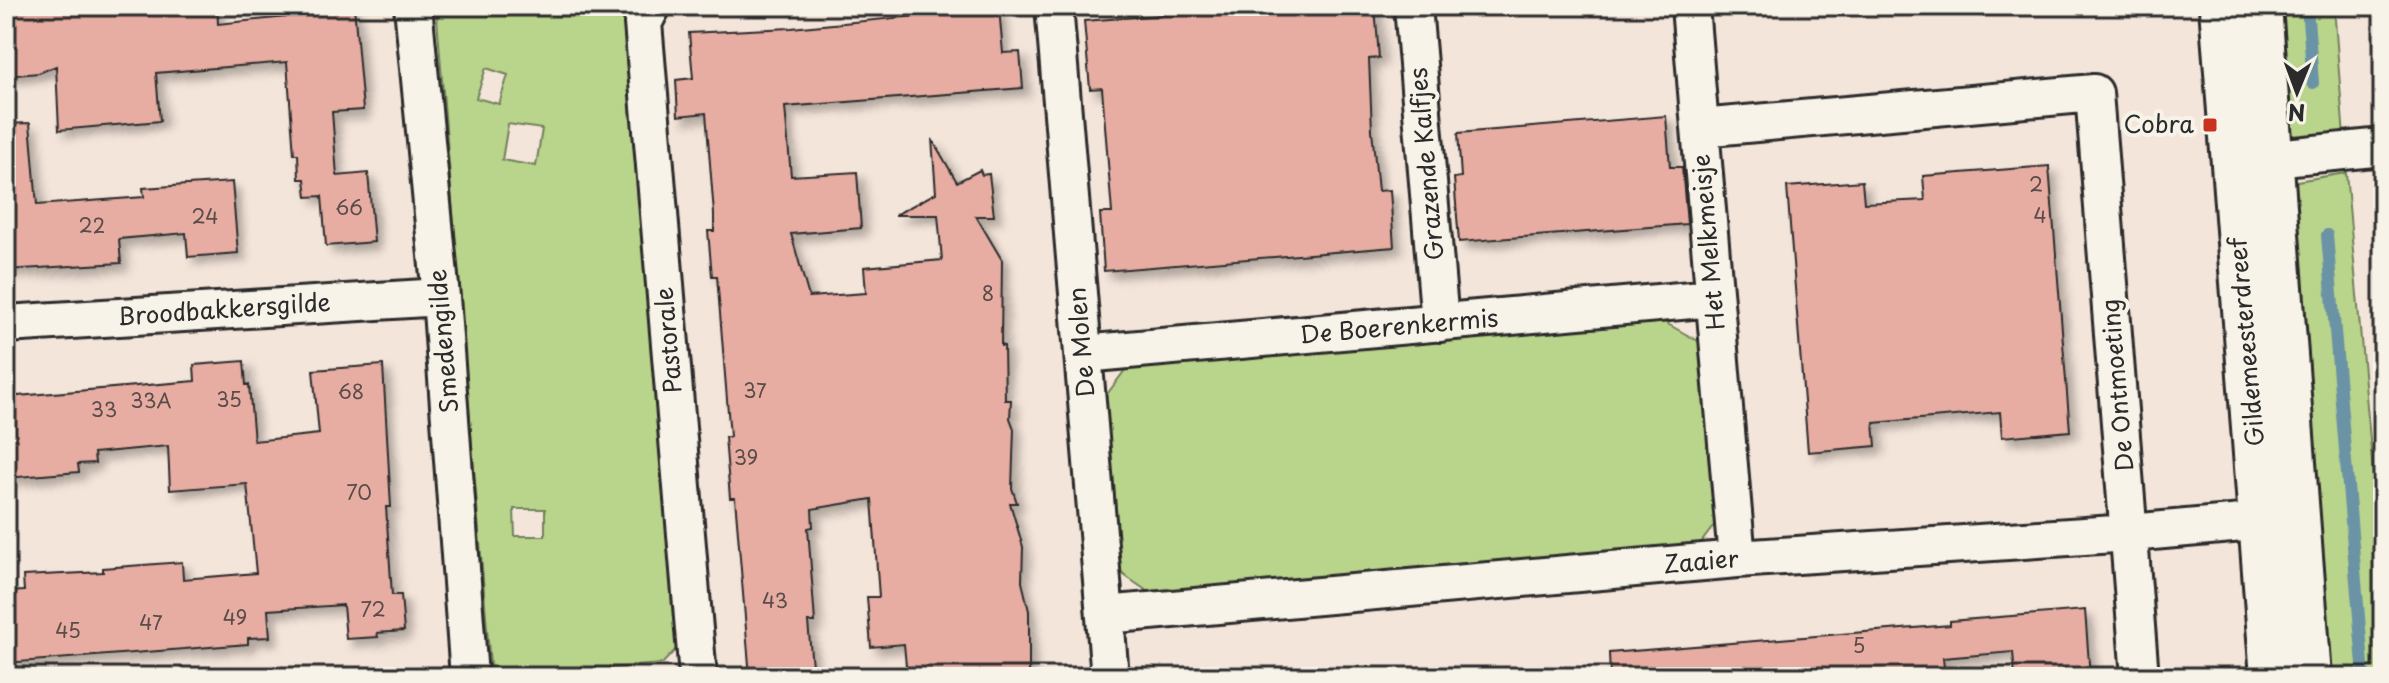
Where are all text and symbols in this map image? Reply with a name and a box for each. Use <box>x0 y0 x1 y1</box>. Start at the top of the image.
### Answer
north arrow <box>2257 52 2337 132</box>
street label: Grazende Kalfjes <box>1399 66 1451 262</box>
text: N <box>2288 97 2306 130</box>
place label: Cobra <box>2124 105 2194 141</box>
marker: Cobra <box>2201 116 2219 134</box>
street label: Het Melkmeisje <box>1681 153 1733 332</box>
house number: 2 <box>2029 169 2043 199</box>
house number: 66 <box>335 192 363 222</box>
house number: 4 <box>2033 200 2047 230</box>
house number: 24 <box>192 201 218 231</box>
house number: 22 <box>79 210 105 240</box>
street label: Gildemeesterdreef <box>2218 234 2272 448</box>
street label: Smedengilde <box>418 268 466 415</box>
house number: 8 <box>982 278 994 308</box>
street label: Broodbakkersgilde <box>116 283 332 333</box>
street label: Pastorale <box>644 286 690 395</box>
street label: De Molen <box>1057 286 1103 399</box>
street label: De Boerenkermis <box>1298 298 1500 352</box>
street label: De Ontmoeting <box>2091 298 2141 473</box>
house number: 37 <box>743 375 767 405</box>
house number: 68 <box>338 376 364 406</box>
house number: 35 <box>216 384 242 414</box>
house number: 33A <box>130 385 172 415</box>
house number: 33 <box>91 394 117 424</box>
house number: 39 <box>734 442 758 472</box>
house number: 70 <box>346 477 372 507</box>
street label: Zaaier <box>1662 539 1740 581</box>
house number: 43 <box>762 585 788 615</box>
house number: 72 <box>360 594 386 624</box>
house number: 49 <box>223 602 247 632</box>
house number: 47 <box>139 607 163 637</box>
house number: 45 <box>55 615 81 645</box>
house number: 5 <box>1853 630 1865 660</box>

